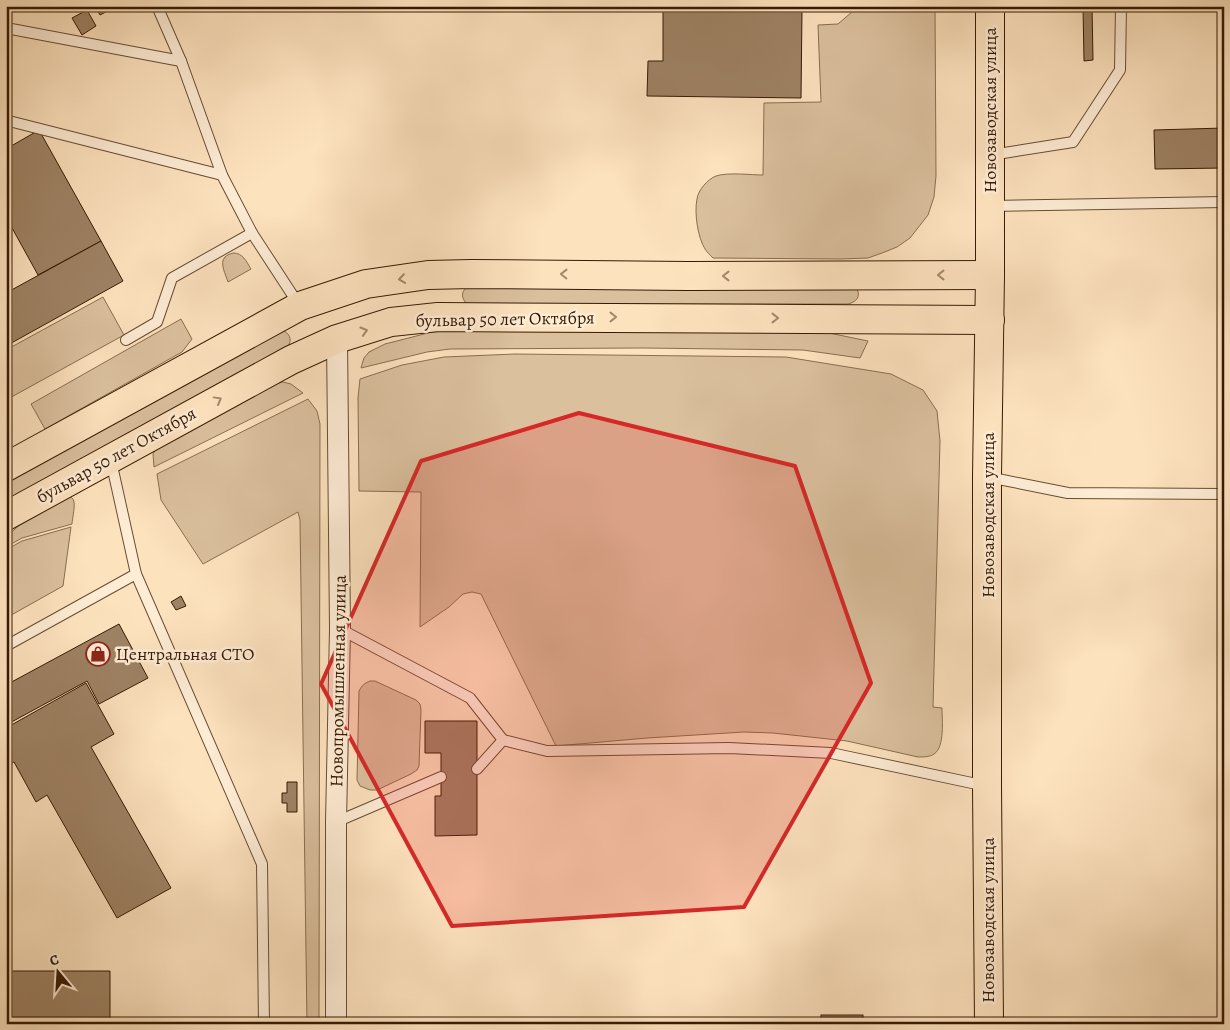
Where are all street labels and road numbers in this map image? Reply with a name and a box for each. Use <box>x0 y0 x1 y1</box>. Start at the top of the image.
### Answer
street label: Новозаводская улица <box>978 26 1002 193</box>
street label: бульвар 50 лет Октября <box>415 305 595 333</box>
street label: бульвар 50 лет Октября <box>32 401 200 509</box>
street label: Новозаводская улица <box>976 431 1000 598</box>
street label: Новопромышленная улица <box>324 574 352 787</box>
street label: Новозаводская улица <box>976 836 1000 1003</box>

